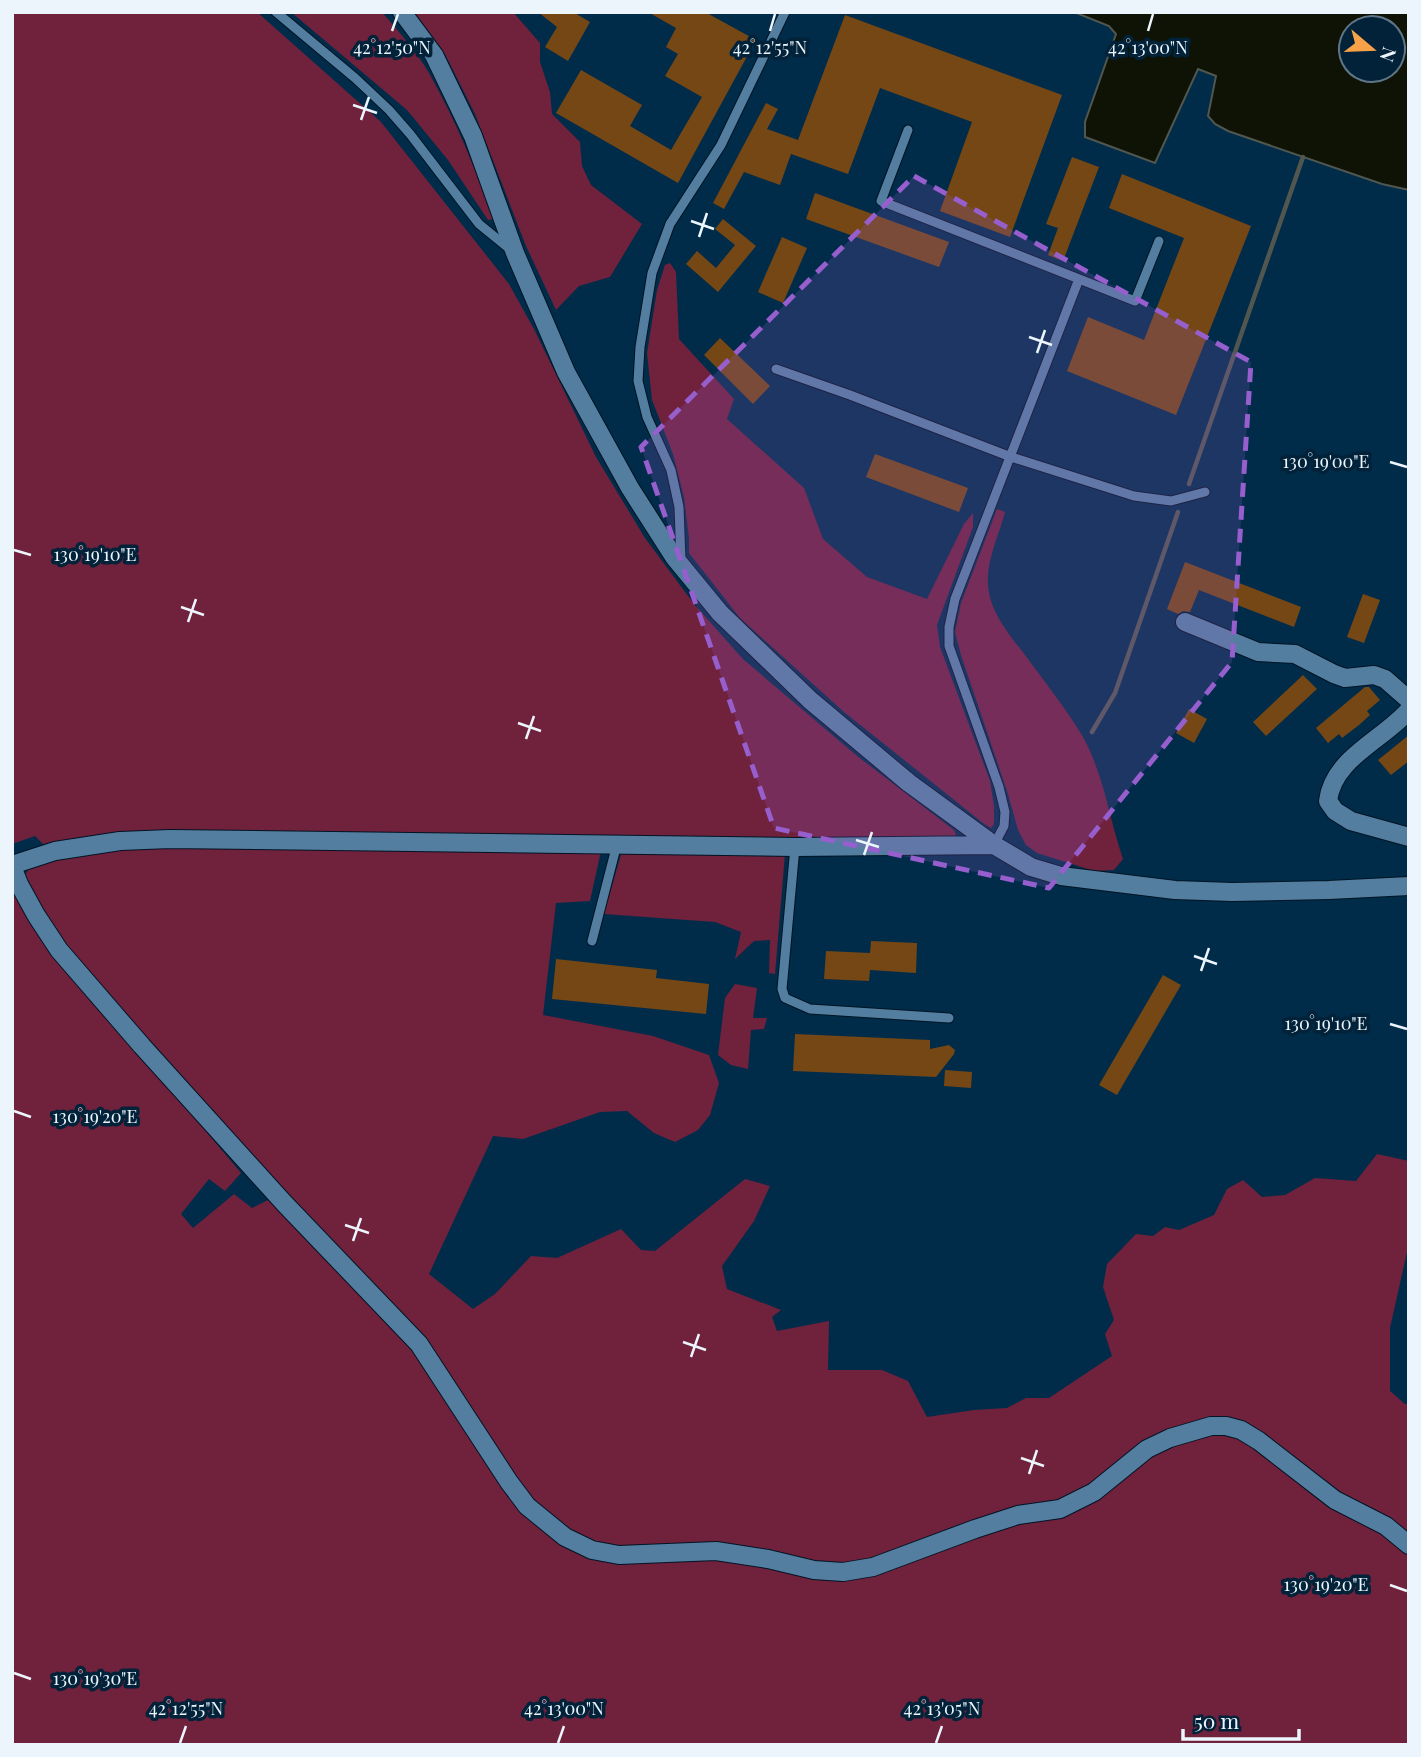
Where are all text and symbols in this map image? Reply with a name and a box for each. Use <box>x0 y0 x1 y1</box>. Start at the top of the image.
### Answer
north arrow <box>1337 14 1407 84</box>
text: 42°12'50"N <box>353 35 431 59</box>
text: 42°12'55"N <box>733 35 808 59</box>
text: 42°13'00"N <box>1108 35 1188 59</box>
text: N <box>1374 44 1404 66</box>
text: 130°19'00"E <box>1282 449 1370 473</box>
text: 130°19'10"E <box>53 542 137 566</box>
text: 130°19'10"E <box>1284 1011 1368 1035</box>
text: 130°19'20"E <box>52 1104 138 1128</box>
text: 130°19'20"E <box>1283 1572 1369 1596</box>
text: 130°19'30"E <box>53 1666 137 1690</box>
text: 42°12'55"N <box>149 1696 224 1720</box>
text: 42°13'00"N <box>524 1696 604 1720</box>
text: 42°13'05"N <box>904 1696 981 1720</box>
scale bar <box>1183 1698 1298 1742</box>
text: 50 m <box>1194 1706 1240 1734</box>

